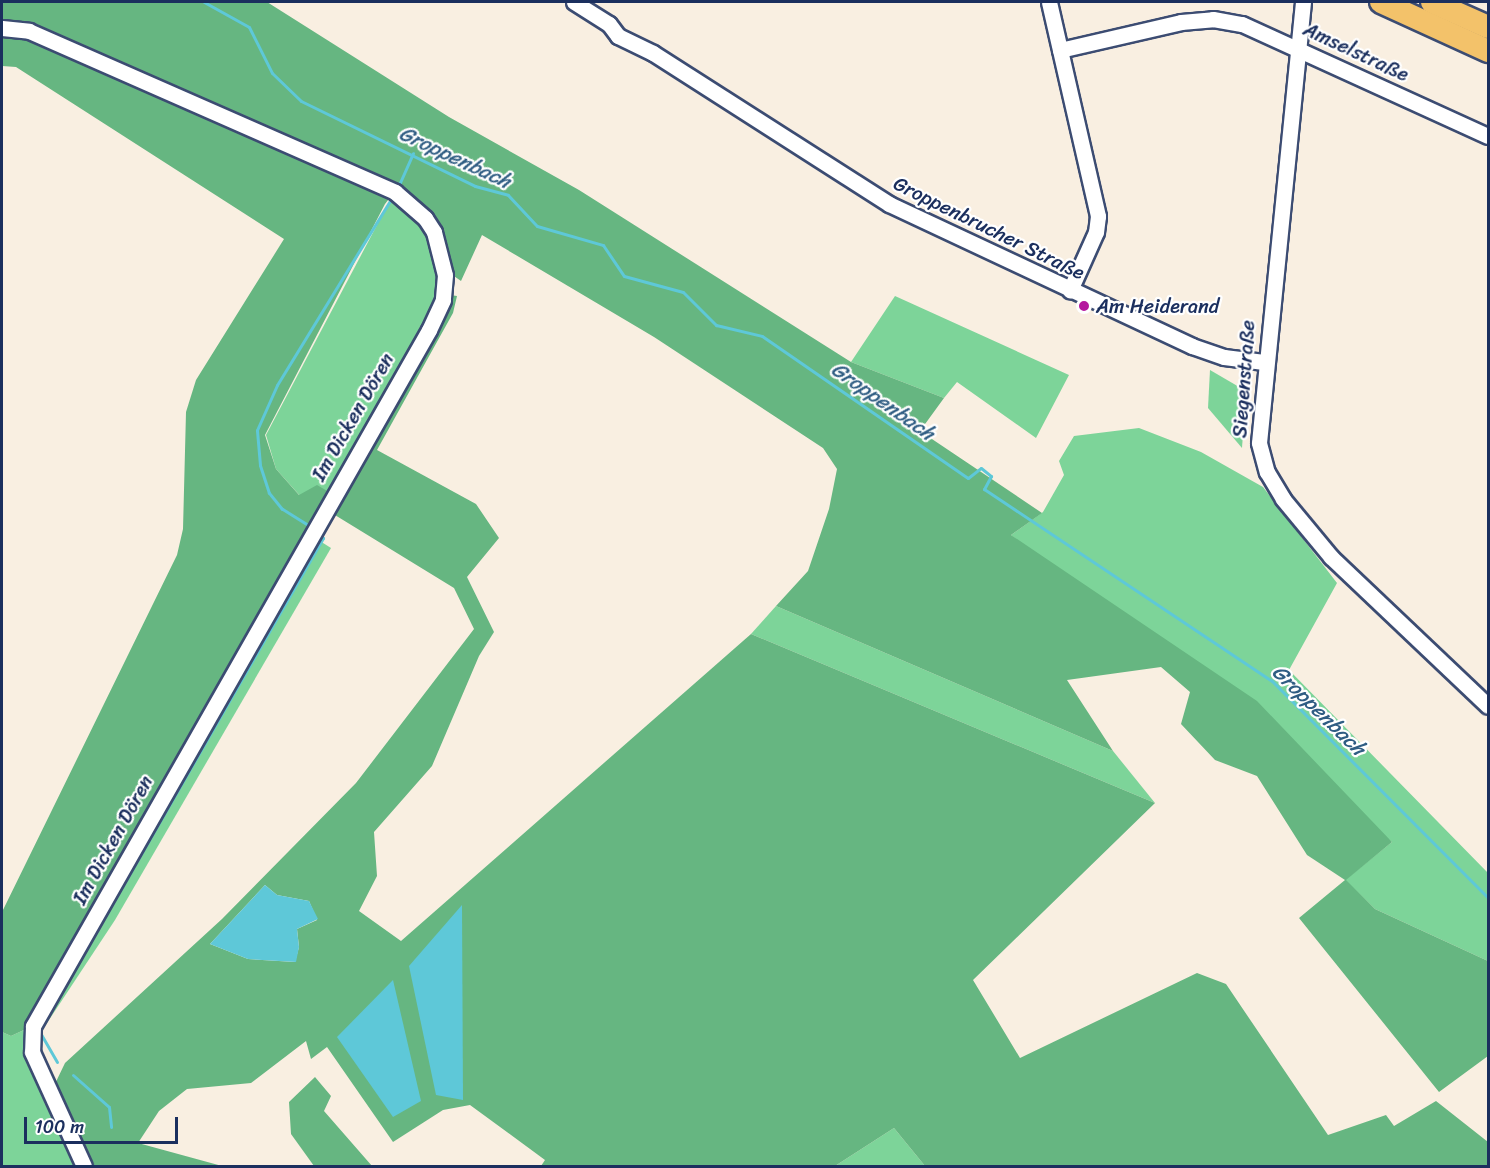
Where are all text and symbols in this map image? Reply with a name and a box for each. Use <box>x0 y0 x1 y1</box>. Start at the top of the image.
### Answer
street label: Amselstraße <box>1300 17 1412 87</box>
water label: Groppenbach <box>395 120 515 194</box>
street label: Groppenbrucher Straße <box>889 171 1089 285</box>
place label: Am Heiderand <box>1096 294 1219 318</box>
marker: Am Heiderand <box>1077 299 1091 313</box>
street label: Siegenstraße <box>1228 319 1260 439</box>
street label: Im Dicken Dören <box>307 349 399 485</box>
water label: Groppenbach <box>827 356 939 446</box>
water label: Groppenbach <box>1267 659 1371 761</box>
street label: Im Dicken Dören <box>68 771 158 909</box>
scale bar <box>27 1105 182 1143</box>
text: 100 m <box>35 1111 84 1143</box>

